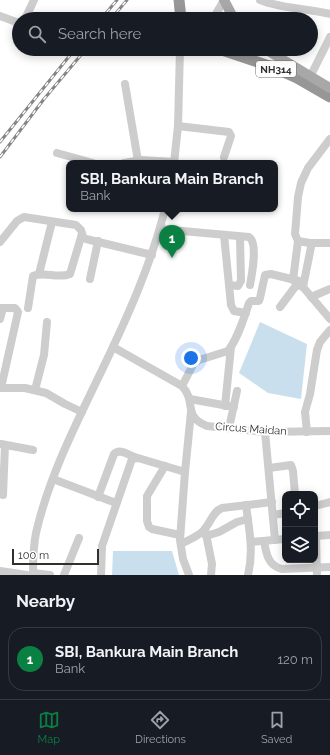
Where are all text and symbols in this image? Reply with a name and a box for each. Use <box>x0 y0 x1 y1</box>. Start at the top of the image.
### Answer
search box <box>12 12 318 56</box>
icon: search <box>26 23 48 45</box>
text: Search here <box>58 25 141 43</box>
road number: NH314 <box>256 61 296 77</box>
popup <box>66 160 278 212</box>
text: SBI, Bankura Main Branch <box>80 170 264 188</box>
text: Bank <box>80 188 111 203</box>
pin: 1 <box>159 225 185 258</box>
your location <box>181 348 201 368</box>
street label: Circus Maidan <box>215 420 287 438</box>
map controls <box>282 491 318 563</box>
button: locate <box>282 491 318 527</box>
button: layers <box>282 527 318 563</box>
scale bar <box>12 547 99 566</box>
text: 100 m <box>18 549 49 562</box>
text: Nearby <box>16 591 75 611</box>
text: SBI, Bankura Main Branch <box>55 643 238 661</box>
text: 1 <box>27 652 33 667</box>
text: 120 m <box>277 652 313 667</box>
text: Bank <box>55 661 85 676</box>
tab: Map <box>38 709 60 746</box>
tab: Directions <box>135 709 186 746</box>
tab: Saved <box>261 709 292 746</box>

